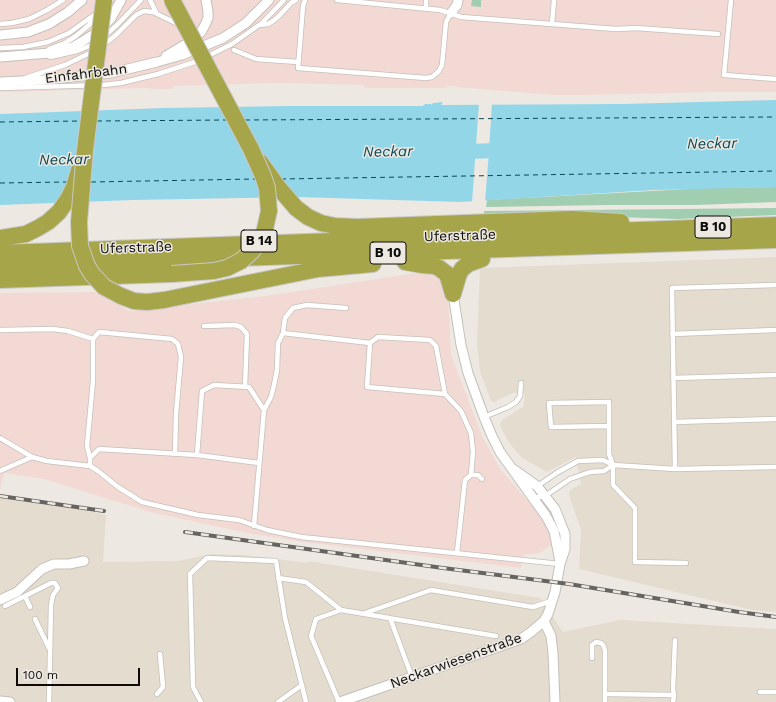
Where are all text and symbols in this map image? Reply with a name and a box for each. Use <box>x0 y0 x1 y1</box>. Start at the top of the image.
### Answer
street label: Einfahrbahn <box>44 61 128 87</box>
water label: Neckar <box>687 135 737 153</box>
water label: Neckar <box>363 143 413 161</box>
water label: Neckar <box>39 151 89 169</box>
road number: B 10 <box>695 216 731 238</box>
street label: Uferstraße <box>424 226 496 246</box>
road number: B 14 <box>241 230 277 252</box>
street label: Uferstraße <box>100 238 172 258</box>
road number: B 10 <box>370 242 406 264</box>
street label: Neckarwiesenstraße <box>388 629 524 693</box>
scale bar <box>18 660 142 686</box>
text: 100 m <box>23 668 58 682</box>

